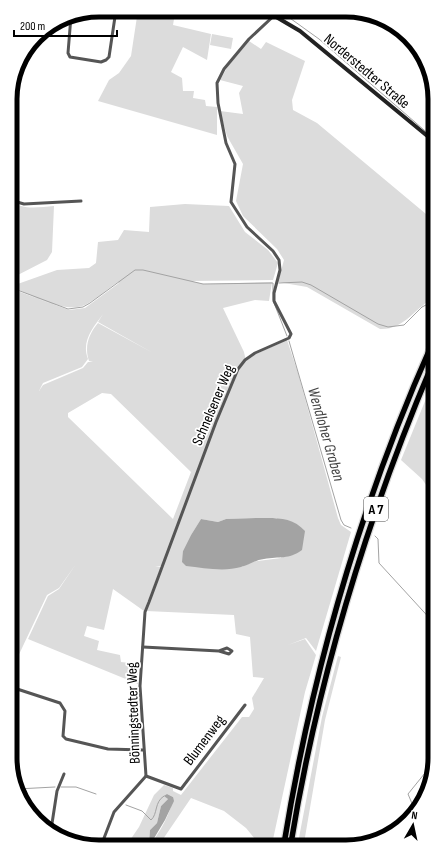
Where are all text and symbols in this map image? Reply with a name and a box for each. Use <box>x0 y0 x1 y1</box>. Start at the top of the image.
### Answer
scale bar <box>14 12 117 38</box>
text: 200 m <box>20 19 46 34</box>
street label: Norderstedter Straße <box>320 30 414 113</box>
street label: Schnelsener Weg <box>188 362 239 449</box>
water label: Wendloher Graben <box>303 385 348 484</box>
road number: A 7 <box>364 497 388 521</box>
street label: Bönningstedter Weg <box>122 662 145 764</box>
street label: Blumenweg <box>179 711 230 769</box>
north arrow <box>393 805 433 845</box>
text: N <box>411 809 419 823</box>

